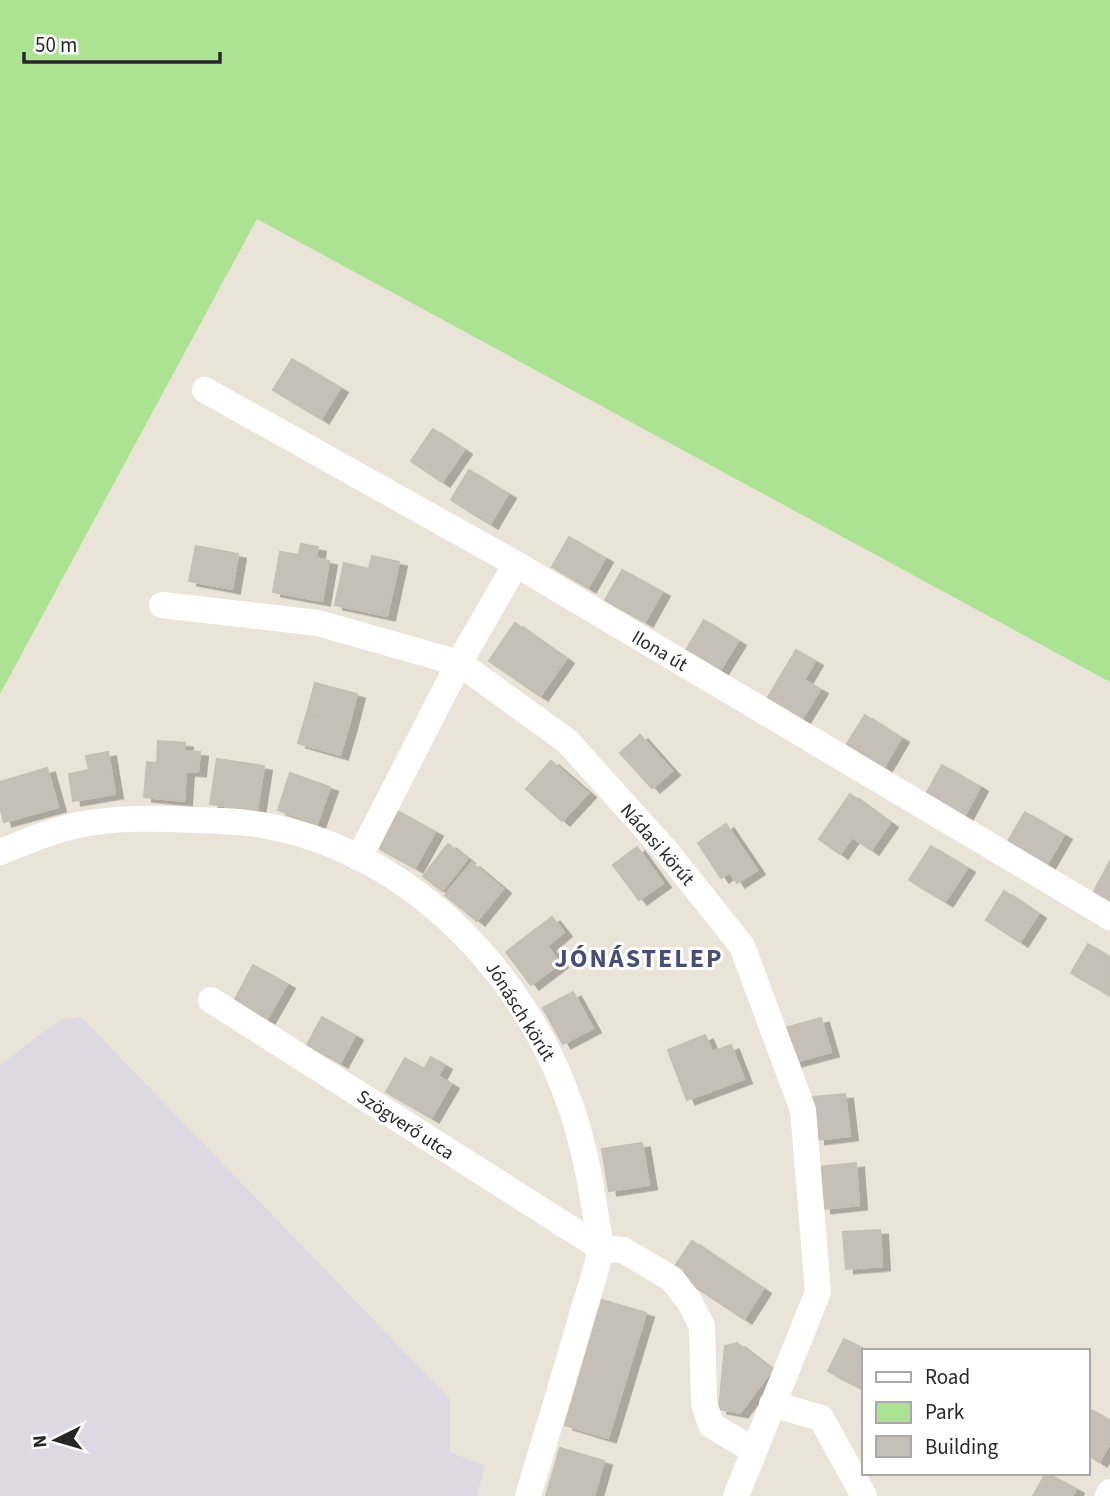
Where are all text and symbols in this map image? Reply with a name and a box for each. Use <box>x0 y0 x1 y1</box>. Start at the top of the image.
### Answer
scale bar <box>24 21 220 65</box>
text: 50 m <box>35 30 77 60</box>
street label: Ilona út <box>626 624 693 679</box>
street label: Nádasi körút <box>614 798 701 892</box>
district label: JÓNÁSTELEP <box>554 940 724 977</box>
street label: Jónásch körút <box>478 957 561 1067</box>
street label: Szögverő utca <box>351 1084 459 1167</box>
legend <box>862 1349 1089 1475</box>
text: Road <box>925 1362 970 1392</box>
text: Park <box>925 1397 965 1427</box>
north arrow <box>21 1405 91 1475</box>
text: Building <box>925 1432 999 1462</box>
text: N <box>27 1434 55 1449</box>

